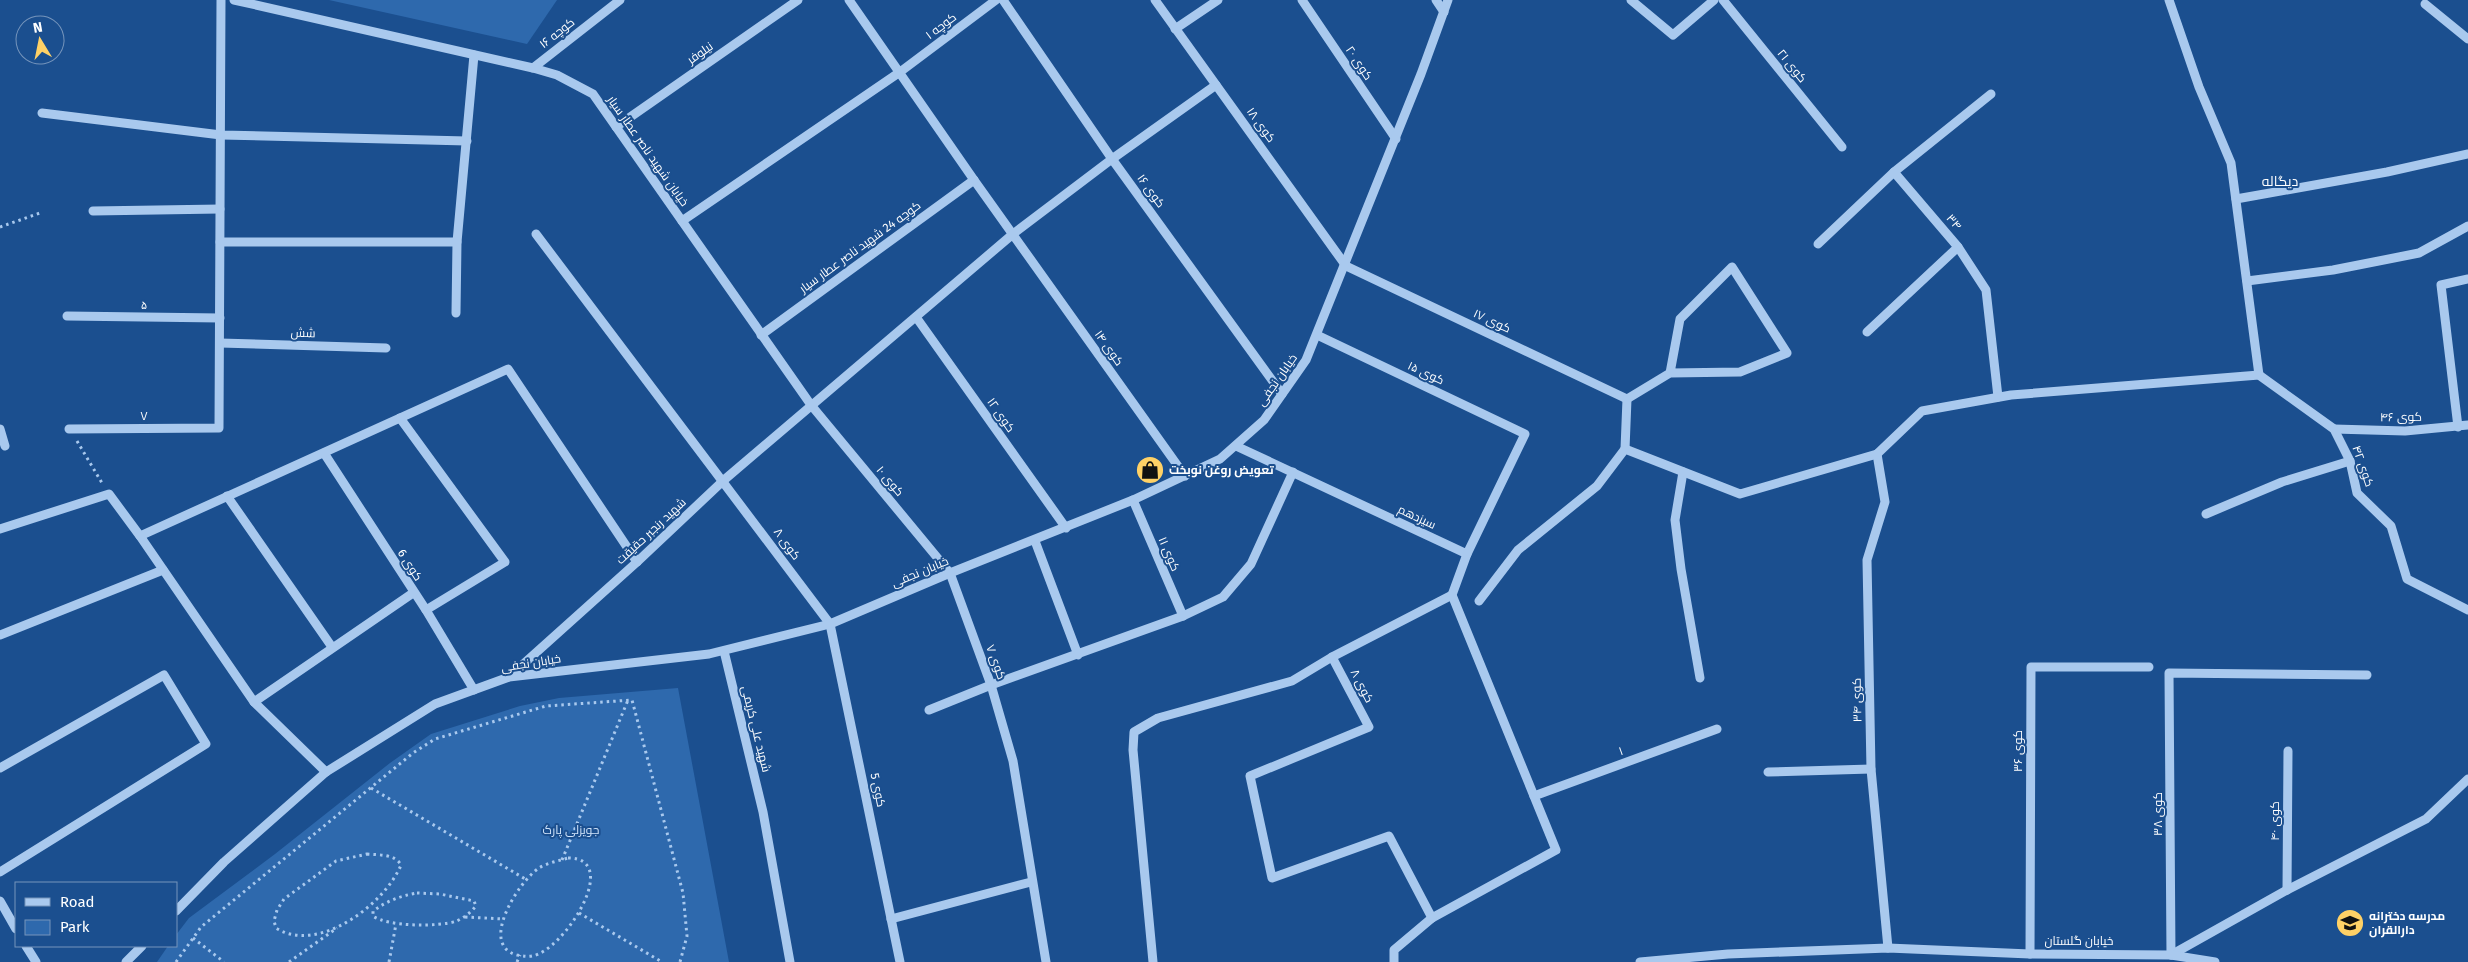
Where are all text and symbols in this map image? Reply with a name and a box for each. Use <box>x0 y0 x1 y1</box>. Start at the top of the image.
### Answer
street label: کوچه ۱ <box>923 10 960 44</box>
north arrow <box>15 15 65 65</box>
street label: کوچه ۱۶ <box>537 15 579 53</box>
text: N <box>32 19 44 37</box>
street label: نیلوفر <box>684 39 716 67</box>
street label: کوی ۲۰ <box>1343 43 1375 83</box>
street label: کوی ۲۱ <box>1774 47 1810 85</box>
street label: خیابان شهید ناصر عطار سیار <box>604 92 692 209</box>
street label: کوی ۱۸ <box>1244 105 1278 145</box>
street label: کوی ۱۶ <box>1134 172 1168 210</box>
district label: دیگاله <box>2262 173 2298 190</box>
street label: کوچه 24 شهید ناصر عطار سیار <box>796 198 925 298</box>
street label: ۳۴ <box>1943 211 1965 233</box>
street label: ۵ <box>141 298 147 312</box>
street label: کوی ۱۷ <box>1471 306 1513 336</box>
street label: شش <box>290 326 316 340</box>
street label: کوی ۱۴ <box>1092 328 1126 368</box>
street label: خیابان نجفی <box>1254 351 1300 409</box>
street label: کوی ۱۵ <box>1406 358 1446 388</box>
street label: کوی ۱۲ <box>984 395 1018 435</box>
street label: ۷ <box>140 409 148 423</box>
street label: کوی ۴۶ <box>2380 410 2422 424</box>
street label: کوی ۴۲ <box>2349 444 2377 488</box>
shop icon: تعویض روغن نوبخت <box>1135 455 1165 485</box>
street label: کوی ۱۰ <box>873 463 907 499</box>
place label: تعویض روغن نوبخت <box>1169 463 1274 478</box>
street label: شهید رنجبر حقیقت <box>613 495 689 567</box>
street label: سیزدهم <box>1395 502 1438 533</box>
street label: کوی ۸ <box>771 525 803 563</box>
street label: کوی ۱۱ <box>1156 535 1182 573</box>
street label: کوی 6 <box>395 547 425 583</box>
street label: خیابان نجفی <box>889 554 951 590</box>
street label: کوی ۷ <box>983 643 1009 681</box>
street label: خیابان نجفی <box>500 651 562 675</box>
street label: کوی ۸ <box>1348 667 1376 705</box>
street label: کوی ۳۴ <box>1850 678 1864 722</box>
street label: شهید علی کریمی <box>738 684 774 774</box>
street label: کوی ۳۶ <box>2011 730 2025 772</box>
street label: ۱ <box>1617 744 1625 758</box>
street label: کوی 5 <box>868 772 888 808</box>
street label: کوی ۳۸ <box>2151 792 2165 836</box>
street label: کوی ۴۰ <box>2268 801 2282 841</box>
park label: جویزلی پارک <box>543 823 599 839</box>
legend <box>15 882 178 947</box>
text: Road <box>60 893 95 911</box>
school or university icon: مدرسه دخترانه دارالقران <box>2335 908 2365 938</box>
place label: مدرسه دخترانه دارالقران <box>2369 909 2445 938</box>
text: Park <box>60 918 90 936</box>
street label: خیابان گلستان <box>2045 934 2113 948</box>

